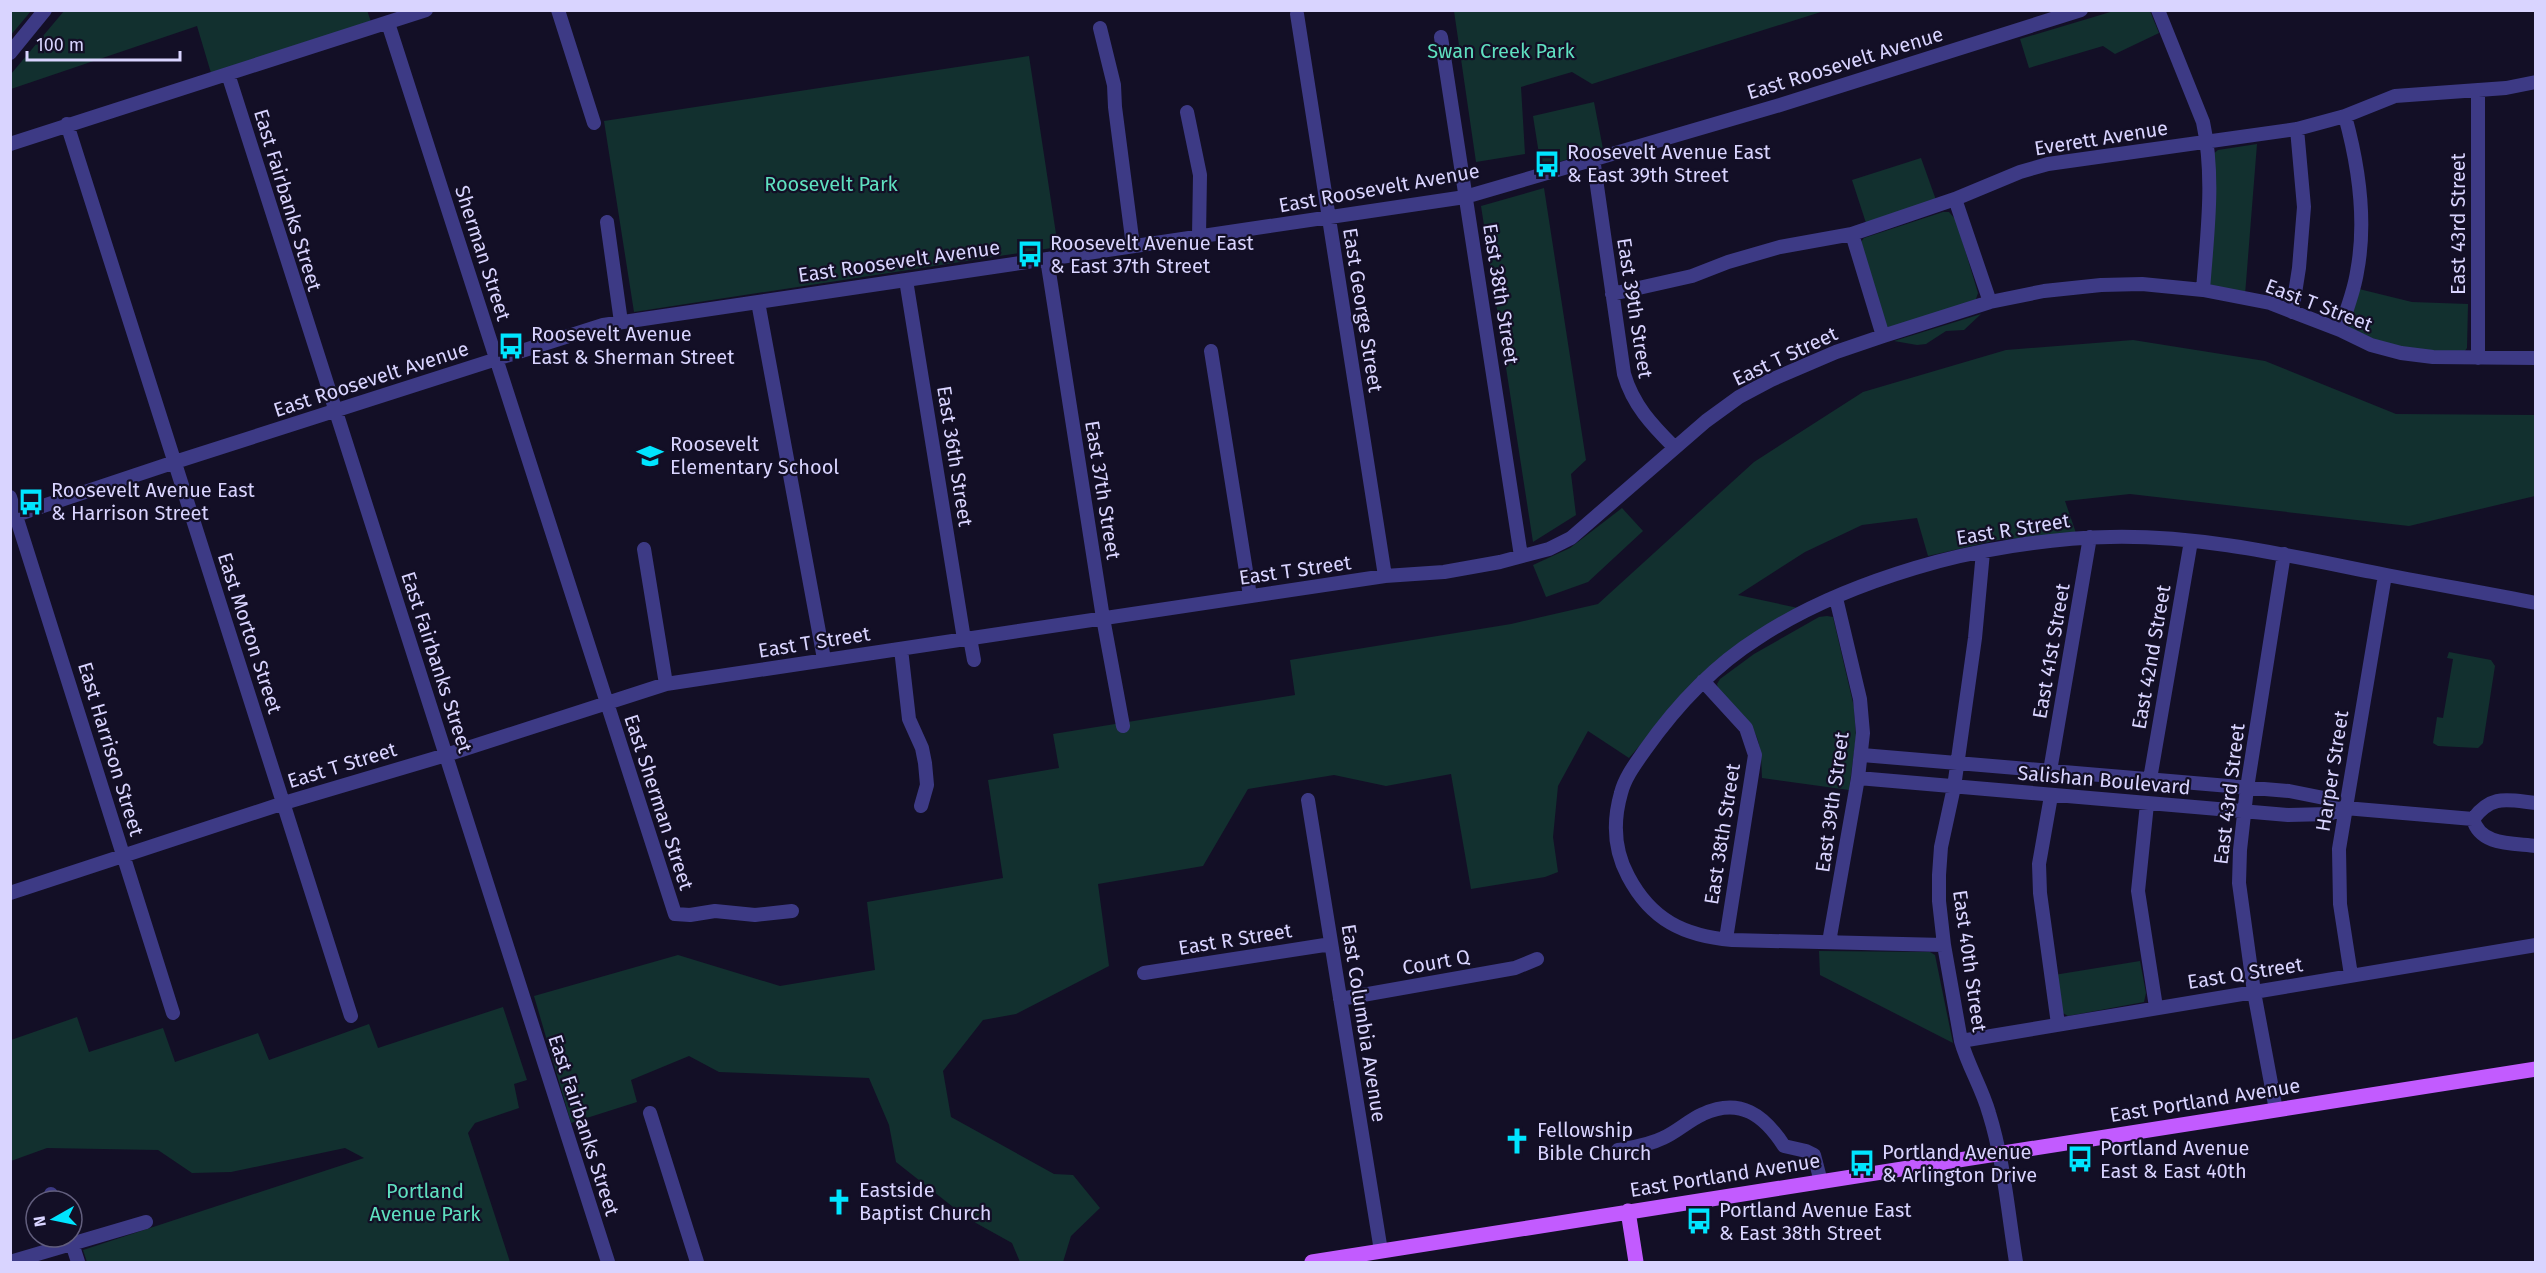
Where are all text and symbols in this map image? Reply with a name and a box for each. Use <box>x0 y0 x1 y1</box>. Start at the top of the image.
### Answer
street label: East Roosevelt Avenue <box>1744 22 1946 104</box>
scale bar <box>27 24 180 62</box>
text: 100 m <box>36 34 84 56</box>
park label: Swan Creek Park <box>1427 39 1576 63</box>
street label: East Fairbanks Street <box>249 106 327 295</box>
street label: Everett Avenue <box>2032 116 2170 160</box>
place label: Roosevelt Avenue East & East 39th Street <box>1567 140 1772 187</box>
bus stop icon: Roosevelt Avenue East & East 39th Street <box>1532 149 1562 179</box>
street label: East 43rd Street <box>2446 152 2470 295</box>
street label: East Roosevelt Avenue <box>1277 158 1481 218</box>
park label: Roosevelt Park <box>764 172 899 196</box>
street label: Sherman Street <box>450 182 516 324</box>
street label: East 38th Street <box>1478 222 1524 367</box>
street label: East George Street <box>1338 226 1388 395</box>
place label: Roosevelt Avenue East & East 37th Street <box>1050 231 1255 278</box>
street label: East Roosevelt Avenue <box>796 235 1002 287</box>
street label: East 39th Street <box>1612 236 1658 381</box>
bus stop icon: Roosevelt Avenue East & East 37th Street <box>1015 239 1045 269</box>
street label: East T Street <box>2262 274 2377 337</box>
street label: East T Street <box>1729 321 1842 391</box>
place label: Roosevelt Avenue East & Sherman Street <box>531 322 735 369</box>
bus stop icon: Roosevelt Avenue East & Sherman Street <box>496 331 526 361</box>
street label: East Roosevelt Avenue <box>270 336 472 422</box>
street label: East 36th Street <box>932 384 978 529</box>
street label: East 37th Street <box>1080 419 1126 562</box>
place label: Roosevelt Elementary School <box>670 432 839 479</box>
school or university icon: Roosevelt Elementary School <box>635 441 665 471</box>
place label: Roosevelt Avenue East & Harrison Street <box>51 478 256 525</box>
bus stop icon: Roosevelt Avenue East & Harrison Street <box>16 487 46 517</box>
street label: East R Street <box>1954 508 2072 550</box>
street label: East Morton Street <box>213 549 288 717</box>
street label: East T Street <box>1237 550 1353 590</box>
street label: East Fairbanks Street <box>396 568 478 756</box>
street label: East 41st Street <box>2027 581 2075 721</box>
street label: East 42nd Street <box>2126 582 2176 731</box>
street label: East T Street <box>756 621 872 663</box>
street label: East Harrison Street <box>73 659 149 840</box>
street label: Harper Street <box>2311 708 2354 833</box>
street label: East Sherman Street <box>619 711 699 894</box>
street label: East 43rd Street <box>2208 721 2250 866</box>
street label: East 39th Street <box>1810 729 1854 874</box>
street label: East T Street <box>285 737 400 793</box>
street label: Salishan Boulevard <box>2016 760 2192 800</box>
street label: East 38th Street <box>1699 761 1745 906</box>
street label: East 40th Street <box>1948 888 1992 1034</box>
street label: East R Street <box>1176 918 1294 960</box>
street label: East Columbia Avenue <box>1336 922 1392 1124</box>
street label: Court Q <box>1400 944 1472 980</box>
street label: East Q Street <box>2186 952 2305 994</box>
street label: East Fairbanks Street <box>543 1031 625 1219</box>
street label: East Portland Avenue <box>2108 1073 2302 1127</box>
place label: Fellowship Bible Church <box>1537 1118 1651 1165</box>
church icon: Fellowship Bible Church <box>1502 1126 1532 1156</box>
place label: Portland Avenue East & East 40th <box>2100 1136 2249 1183</box>
place label: Portland Avenue & Arlington Drive <box>1882 1140 2037 1187</box>
bus stop icon: Portland Avenue East & East 40th <box>2065 1144 2095 1174</box>
street label: East Portland Avenue <box>1628 1148 1822 1202</box>
bus stop icon: Portland Avenue & Arlington Drive <box>1847 1148 1877 1178</box>
place label: Eastside Baptist Church <box>859 1178 991 1225</box>
park label: Portland Avenue Park <box>369 1179 481 1226</box>
church icon: Eastside Baptist Church <box>824 1187 854 1217</box>
north arrow <box>24 1189 84 1249</box>
place label: Portland Avenue East & East 38th Street <box>1719 1198 1912 1245</box>
bus stop icon: Portland Avenue East & East 38th Street <box>1684 1206 1714 1236</box>
text: N <box>29 1215 50 1228</box>

